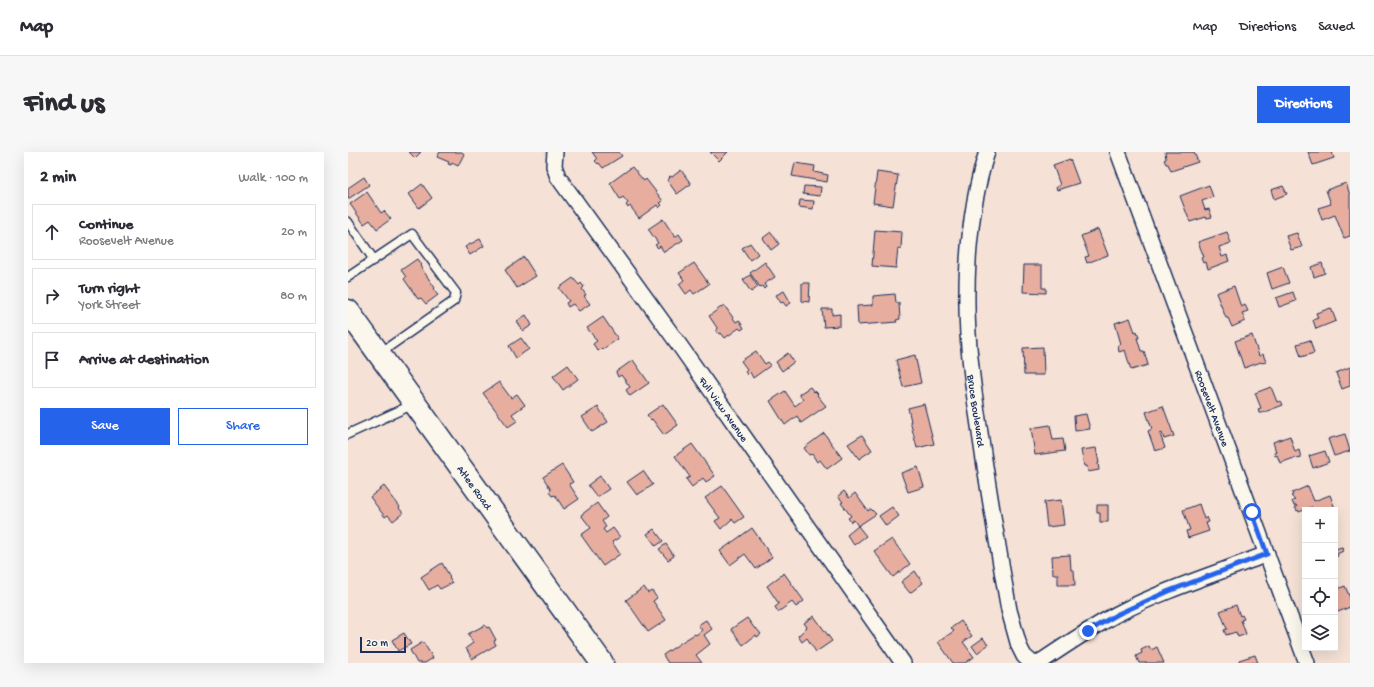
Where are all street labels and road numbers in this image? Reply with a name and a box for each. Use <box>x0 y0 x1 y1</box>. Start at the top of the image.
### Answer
street label: Roosevelt Avenue <box>1191 369 1230 449</box>
street label: Bruce Boulevard <box>964 373 986 449</box>
street label: Full View Avenue <box>695 374 750 445</box>
street label: Atlee Road <box>453 464 494 514</box>

